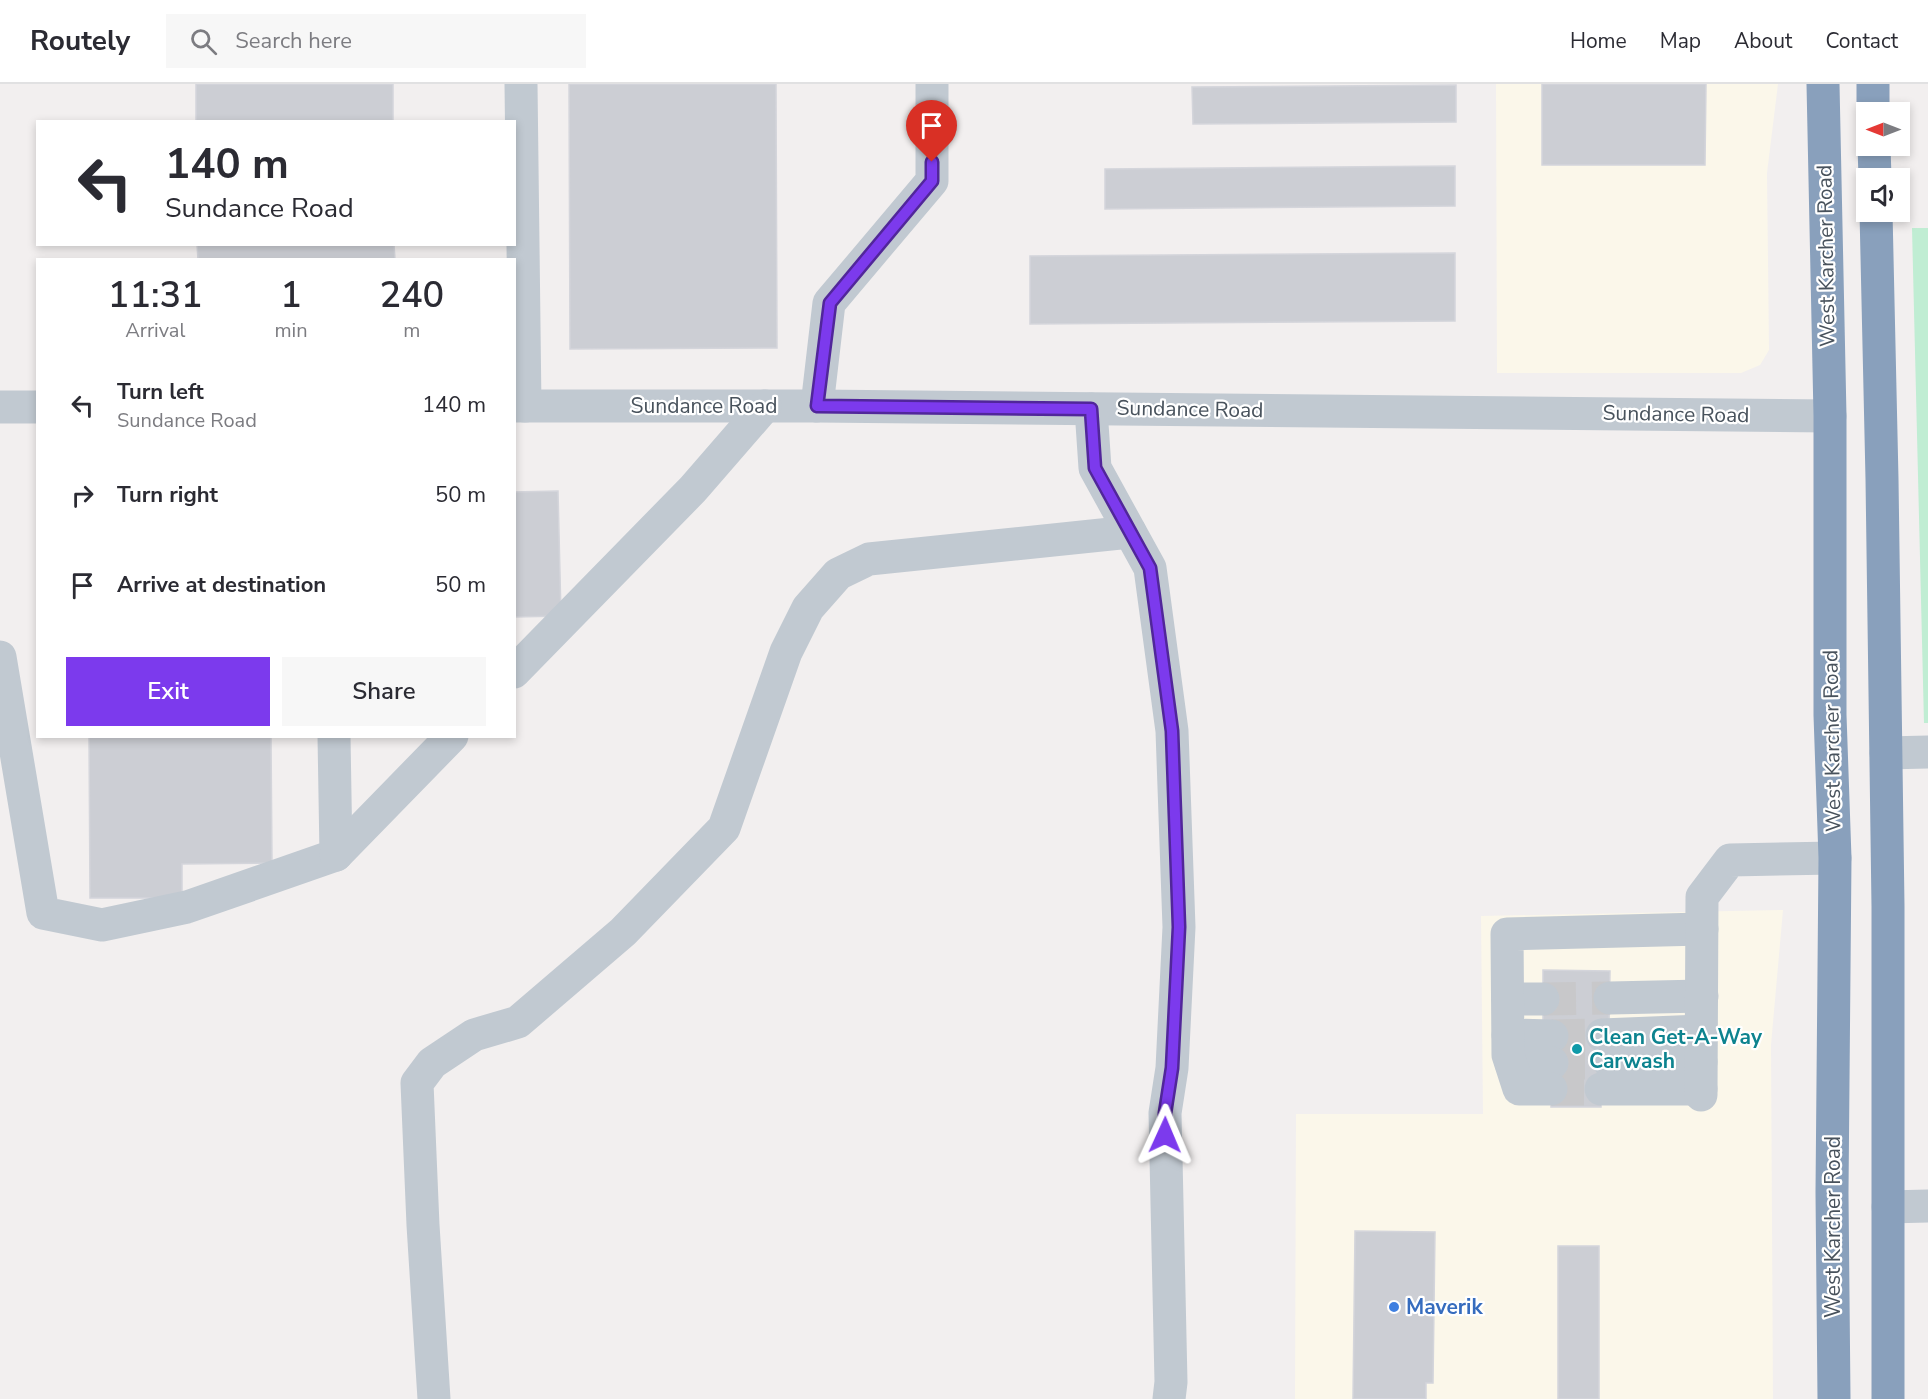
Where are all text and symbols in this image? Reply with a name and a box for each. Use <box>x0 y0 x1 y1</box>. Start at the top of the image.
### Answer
search box <box>166 14 586 68</box>
text: Routely <box>30 22 130 60</box>
icon: search <box>187 25 220 58</box>
text: Search here <box>235 26 352 56</box>
text: Home <box>1570 27 1627 55</box>
text: Map <box>1660 27 1701 55</box>
text: About <box>1734 27 1792 55</box>
text: Contact <box>1825 27 1898 55</box>
pin <box>906 100 957 162</box>
north arrow <box>1856 102 1910 156</box>
map controls <box>1856 102 1910 222</box>
icon: arrive <box>915 109 948 142</box>
text: 140 m <box>165 136 289 193</box>
icon: left <box>66 144 144 222</box>
street label: West Karcher Road <box>1810 165 1842 347</box>
button: sound <box>1856 168 1910 222</box>
text: Sundance Road <box>165 190 354 227</box>
text: 11:31 <box>108 271 203 320</box>
text: 1 <box>280 271 302 320</box>
text: 240 <box>379 271 444 320</box>
text: Arrival <box>125 317 185 344</box>
text: min <box>275 317 308 344</box>
text: m <box>403 317 420 344</box>
text: Turn left <box>117 377 204 407</box>
icon: left <box>66 389 99 422</box>
text: 140 m <box>422 390 486 420</box>
street label: Sundance Road <box>631 392 777 420</box>
street label: Sundance Road <box>1116 394 1264 424</box>
street label: Sundance Road <box>1602 399 1750 429</box>
text: Sundance Road <box>117 407 257 434</box>
icon: right <box>66 479 99 512</box>
text: Turn right <box>117 480 218 510</box>
text: 50 m <box>435 480 486 510</box>
icon: arrive <box>66 569 99 602</box>
text: Arrive at destination <box>117 570 326 600</box>
text: 50 m <box>435 570 486 600</box>
street label: West Karcher Road <box>1816 650 1848 832</box>
button: Exit <box>66 657 270 726</box>
button: Share <box>282 657 486 726</box>
place label: Clean Get-A-Way Carwash <box>1589 1023 1763 1075</box>
marker: Clean Get-A-Way Carwash <box>1570 1042 1584 1056</box>
position arrow <box>1133 1103 1197 1167</box>
street label: West Karcher Road <box>1819 1136 1847 1318</box>
place label: Maverik <box>1406 1293 1483 1321</box>
marker: Maverik <box>1387 1300 1401 1314</box>

